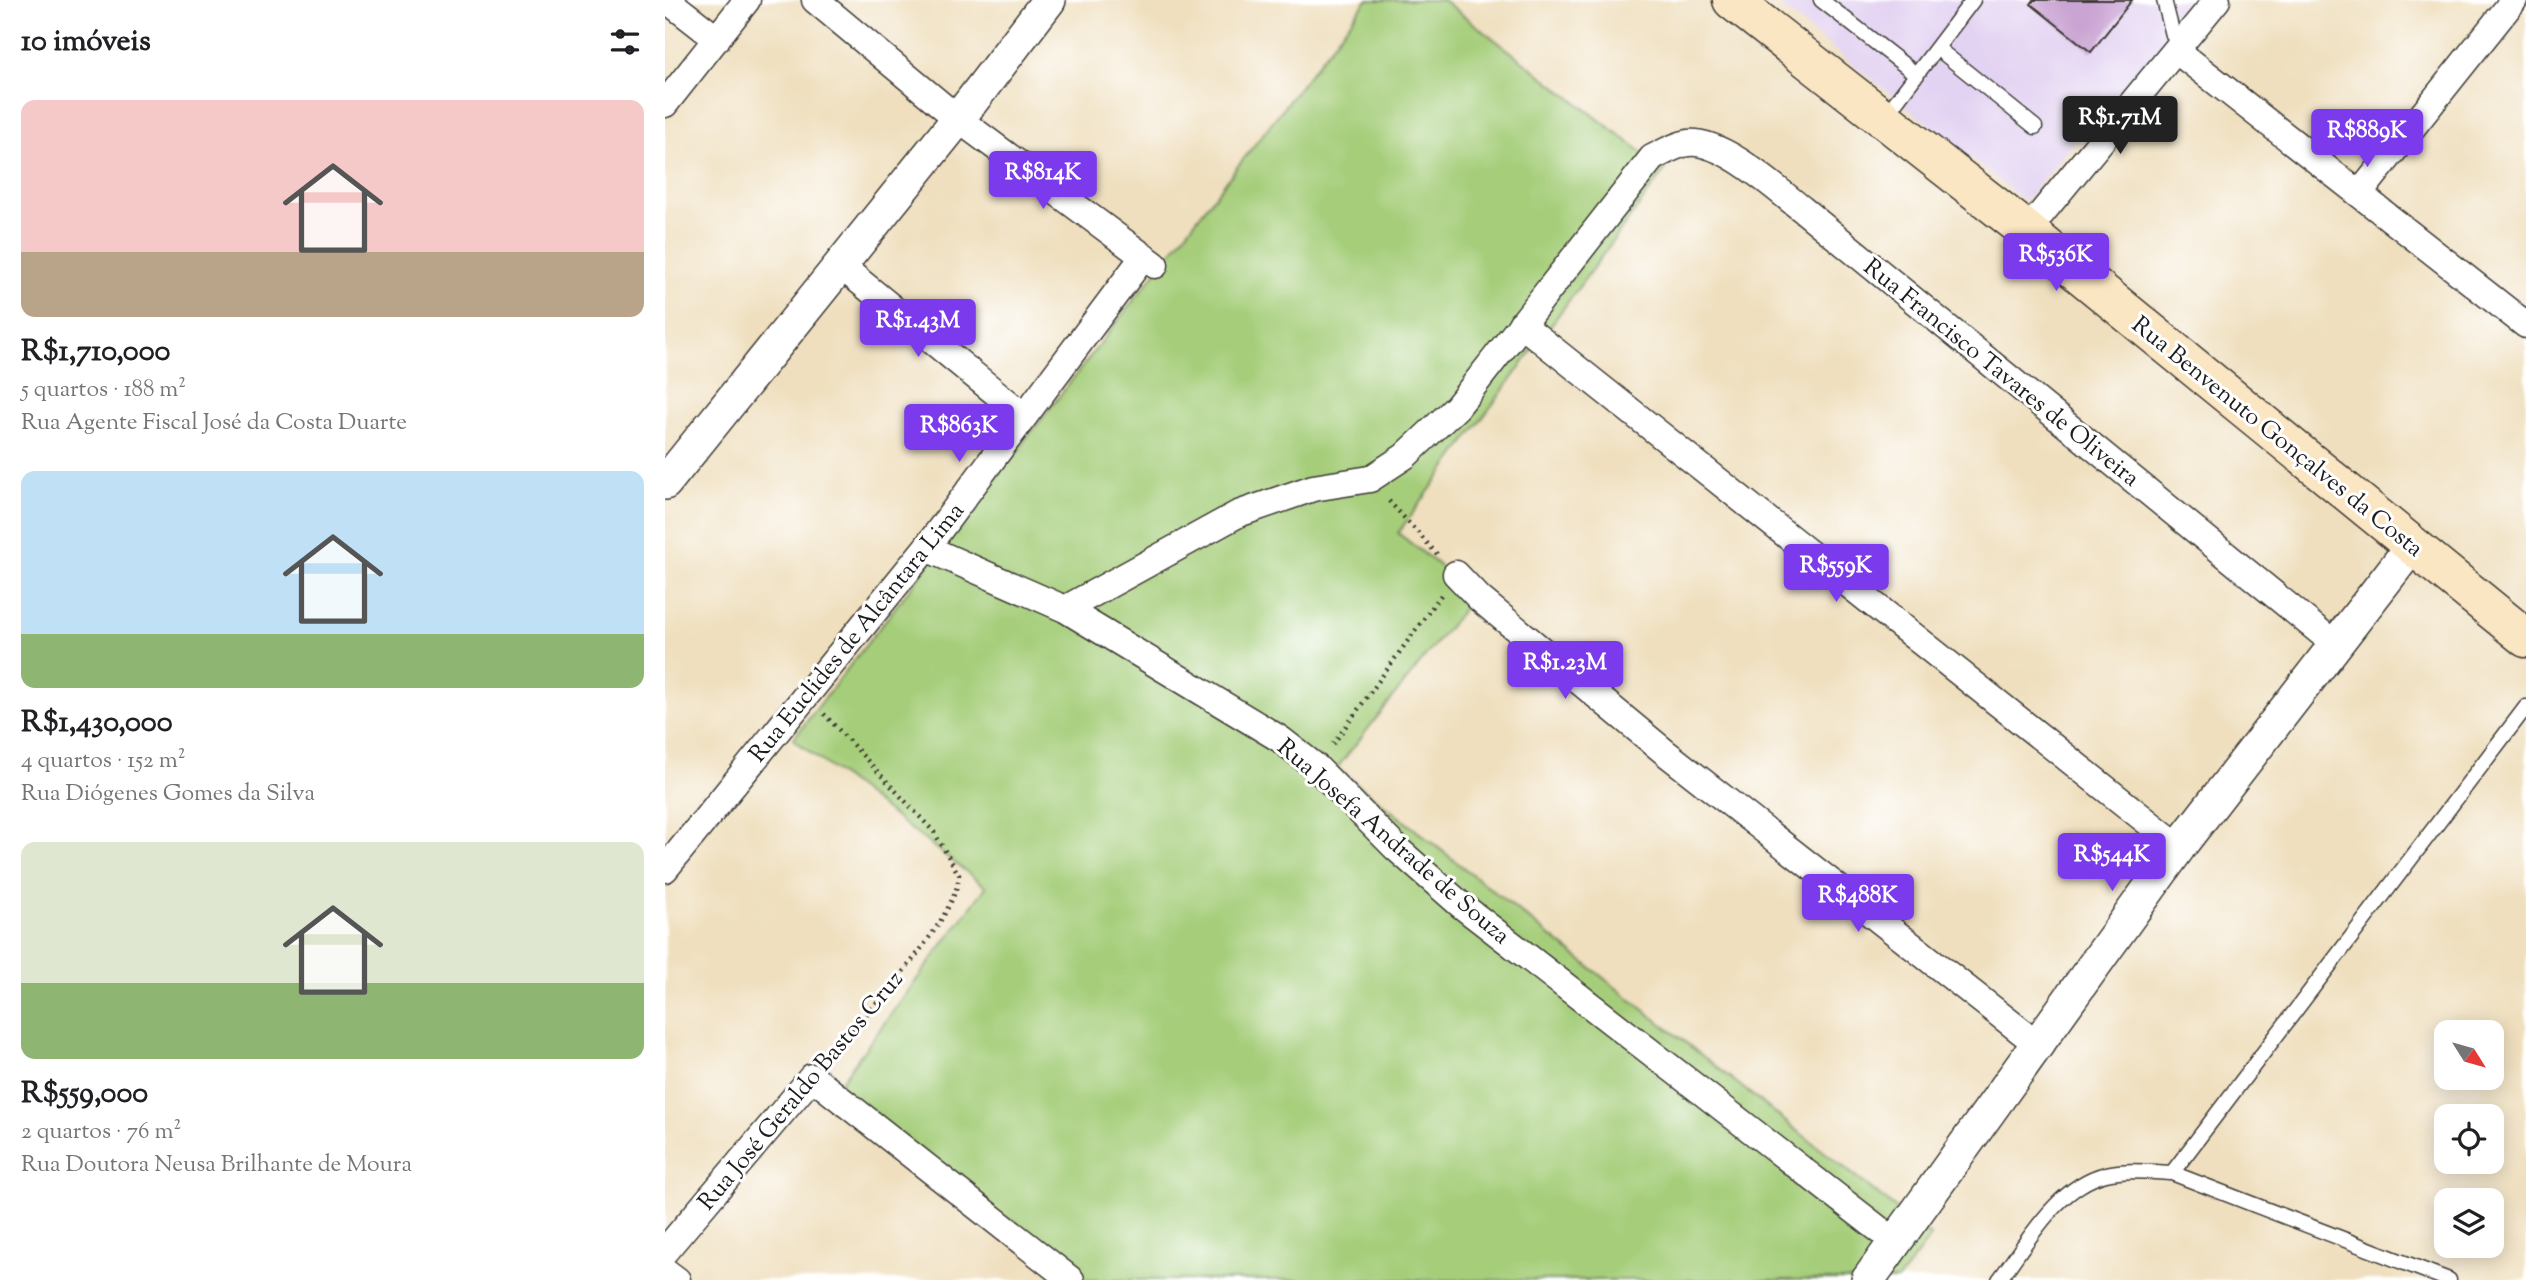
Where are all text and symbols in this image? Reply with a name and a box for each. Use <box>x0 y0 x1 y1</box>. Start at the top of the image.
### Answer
text: 10 imóveis <box>21 21 151 64</box>
icon: filters <box>606 23 644 61</box>
pin: R$1.71M <box>2055 96 2185 156</box>
text: R$1.71M <box>2079 102 2161 135</box>
pin: R$889K <box>2310 110 2424 169</box>
text: R$889K <box>2327 115 2407 148</box>
icon: home <box>270 145 396 271</box>
pin: R$814K <box>986 152 1100 211</box>
text: R$814K <box>1005 157 1081 190</box>
pin: R$536K <box>1999 233 2113 293</box>
text: R$536K <box>2019 239 2093 272</box>
street label: Rua Francisco Tavares de Oliveira <box>1855 251 2146 496</box>
pin: R$1.43M <box>853 300 983 359</box>
text: R$1.43M <box>876 305 960 338</box>
street label: Rua Benvenuto Gonçalves da Costa <box>2124 309 2430 566</box>
text: R$1,710,000 <box>21 331 170 374</box>
text: 5 quartos · 188 m² <box>21 374 186 407</box>
pin: R$863K <box>902 405 1016 464</box>
text: Rua Agente Fiscal José da Costa Duarte <box>21 407 407 440</box>
text: R$863K <box>920 410 998 443</box>
street label: Rua Euclides de Alcântara Lima <box>742 496 973 771</box>
icon: home <box>270 516 396 642</box>
pin: R$559K <box>1779 544 1893 604</box>
text: R$559K <box>1800 550 1872 583</box>
pin: R$1.23M <box>1500 642 1630 701</box>
text: R$1.23M <box>1523 647 1607 680</box>
text: R$1,430,000 <box>21 702 173 745</box>
street label: Rua Josefa Andrade de Souza <box>1269 732 1517 953</box>
text: 4 quartos · 152 m² <box>21 745 185 778</box>
text: Rua Diógenes Gomes da Silva <box>21 778 315 811</box>
pin: R$544K <box>2055 834 2169 893</box>
text: R$544K <box>2074 839 2150 872</box>
pin: R$488K <box>1801 874 1915 934</box>
text: R$488K <box>1818 880 1898 913</box>
icon: home <box>270 887 396 1013</box>
street label: Rua José Geraldo Bastos Cruz <box>691 964 912 1219</box>
north arrow <box>2434 1020 2504 1090</box>
map controls <box>2434 1020 2504 1258</box>
text: R$559,000 <box>21 1073 148 1116</box>
button: locate <box>2434 1104 2504 1174</box>
text: 2 quartos · 76 m² <box>21 1116 181 1149</box>
text: Rua Doutora Neusa Brilhante de Moura <box>21 1149 412 1182</box>
button: layers <box>2434 1188 2504 1258</box>

